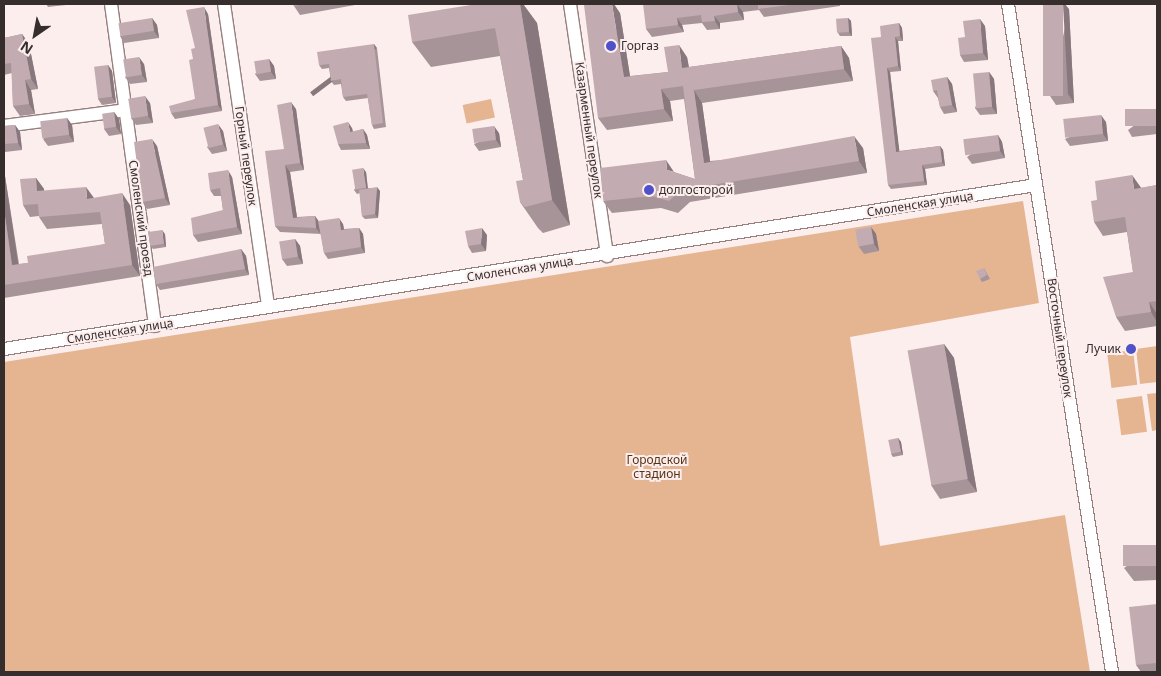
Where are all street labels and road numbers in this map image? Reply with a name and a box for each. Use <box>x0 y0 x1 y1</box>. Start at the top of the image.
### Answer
street label: Казарменный переулок <box>572 61 606 199</box>
street label: Горный переулок <box>232 105 260 207</box>
street label: Смоленский проезд <box>126 159 156 277</box>
street label: Смоленская улица <box>866 188 974 220</box>
street label: Смоленская улица <box>466 253 574 285</box>
street label: Восточный переулок <box>1044 277 1076 399</box>
street label: Смоленская улица <box>66 315 174 347</box>

